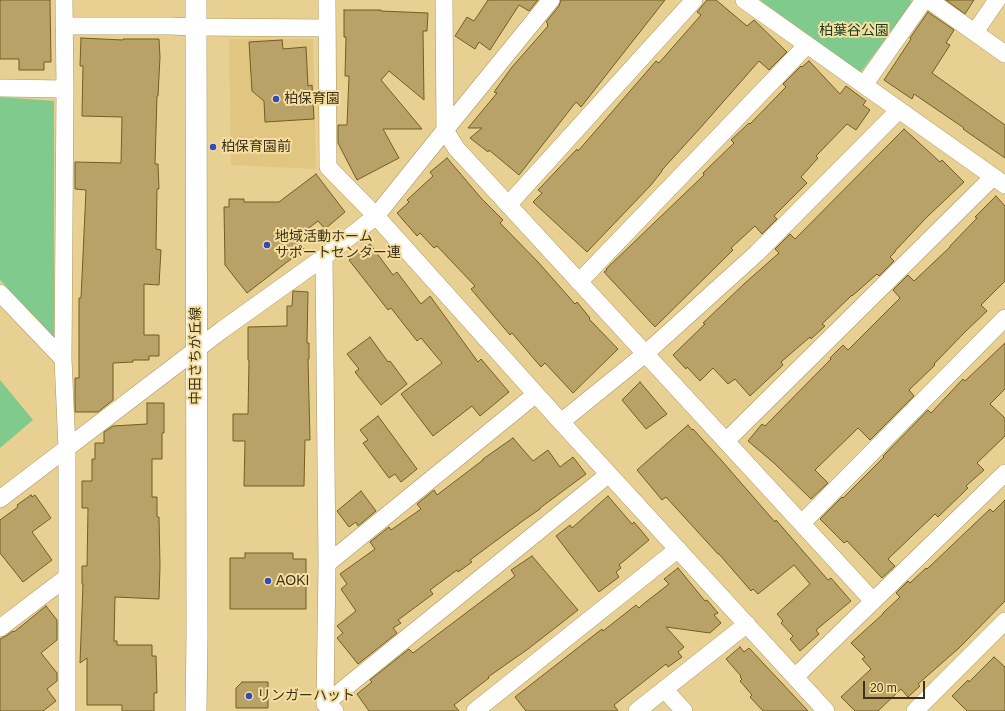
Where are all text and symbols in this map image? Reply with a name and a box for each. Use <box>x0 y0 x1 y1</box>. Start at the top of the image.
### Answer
park label: 柏葉谷公園 <box>819 23 889 39</box>
place label: 柏保育園 <box>284 91 340 107</box>
marker: 柏保育園 <box>271 94 281 104</box>
place label: 柏保育園前 <box>221 139 291 155</box>
marker: 柏保育園前 <box>208 142 218 152</box>
place label: 地域活動ホーム サポートセンター連 <box>275 229 401 262</box>
marker: 地域活動ホーム サポートセンター連 <box>262 240 272 250</box>
street label: 中田さちが丘線 <box>188 307 204 405</box>
place label: AOKI <box>276 573 309 589</box>
marker: AOKI <box>263 576 273 586</box>
scale bar <box>865 673 927 699</box>
text: 20 m <box>870 681 897 695</box>
place label: リンガーハット <box>257 688 355 704</box>
marker: リンガーハット <box>244 691 254 701</box>

